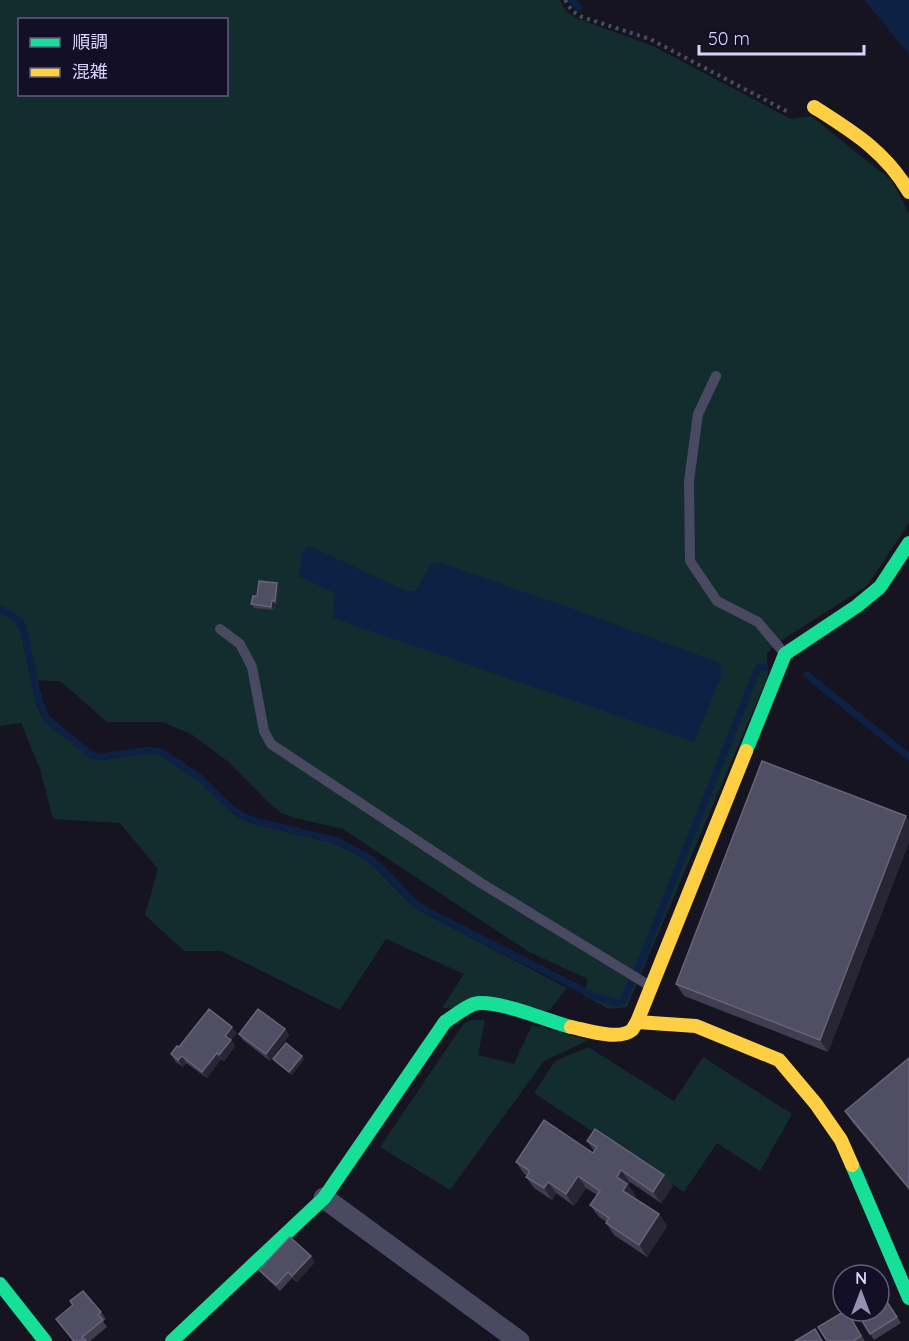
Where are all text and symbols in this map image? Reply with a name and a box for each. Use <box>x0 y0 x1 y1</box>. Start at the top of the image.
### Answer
legend <box>18 18 228 96</box>
scale bar <box>699 18 864 56</box>
text: 50 m <box>708 27 750 50</box>
text: 順調 <box>72 30 108 53</box>
text: 混雑 <box>72 60 108 83</box>
north arrow <box>831 1263 891 1323</box>
text: N <box>855 1268 867 1288</box>

